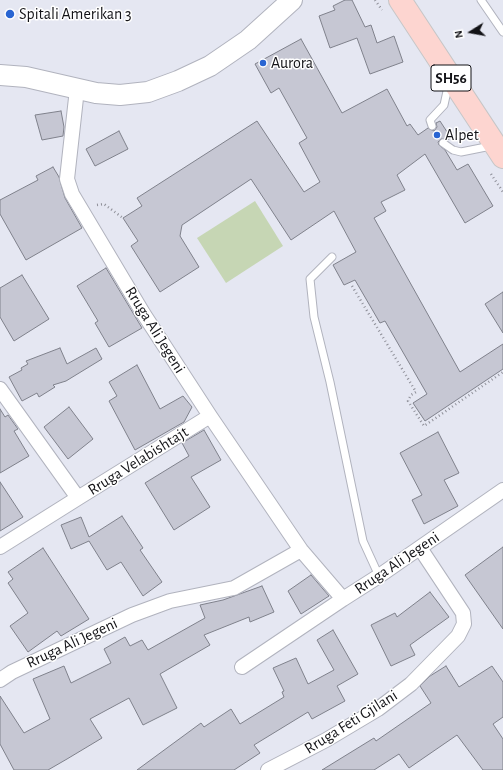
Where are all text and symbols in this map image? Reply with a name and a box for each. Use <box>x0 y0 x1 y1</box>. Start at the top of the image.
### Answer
place label: Spitali Amerikan 3 <box>19 4 132 24</box>
marker: Spitali Amerikan 3 <box>4 8 16 20</box>
north arrow <box>451 12 491 52</box>
text: N <box>453 30 465 39</box>
place label: Aurora <box>271 53 313 73</box>
marker: Aurora <box>258 58 268 68</box>
road number: SH56 <box>431 65 471 91</box>
place label: Alpet <box>445 125 479 145</box>
marker: Alpet <box>432 130 442 140</box>
street label: Rruga Ali Jegeni <box>121 283 189 377</box>
street label: Rruga Velabishtajt <box>84 422 192 500</box>
street label: Rruga Ali Jegeni <box>351 528 443 598</box>
street label: Rruga Ali Jegeni <box>23 614 121 672</box>
street label: Rruga Feti Gjilani <box>301 686 401 758</box>

